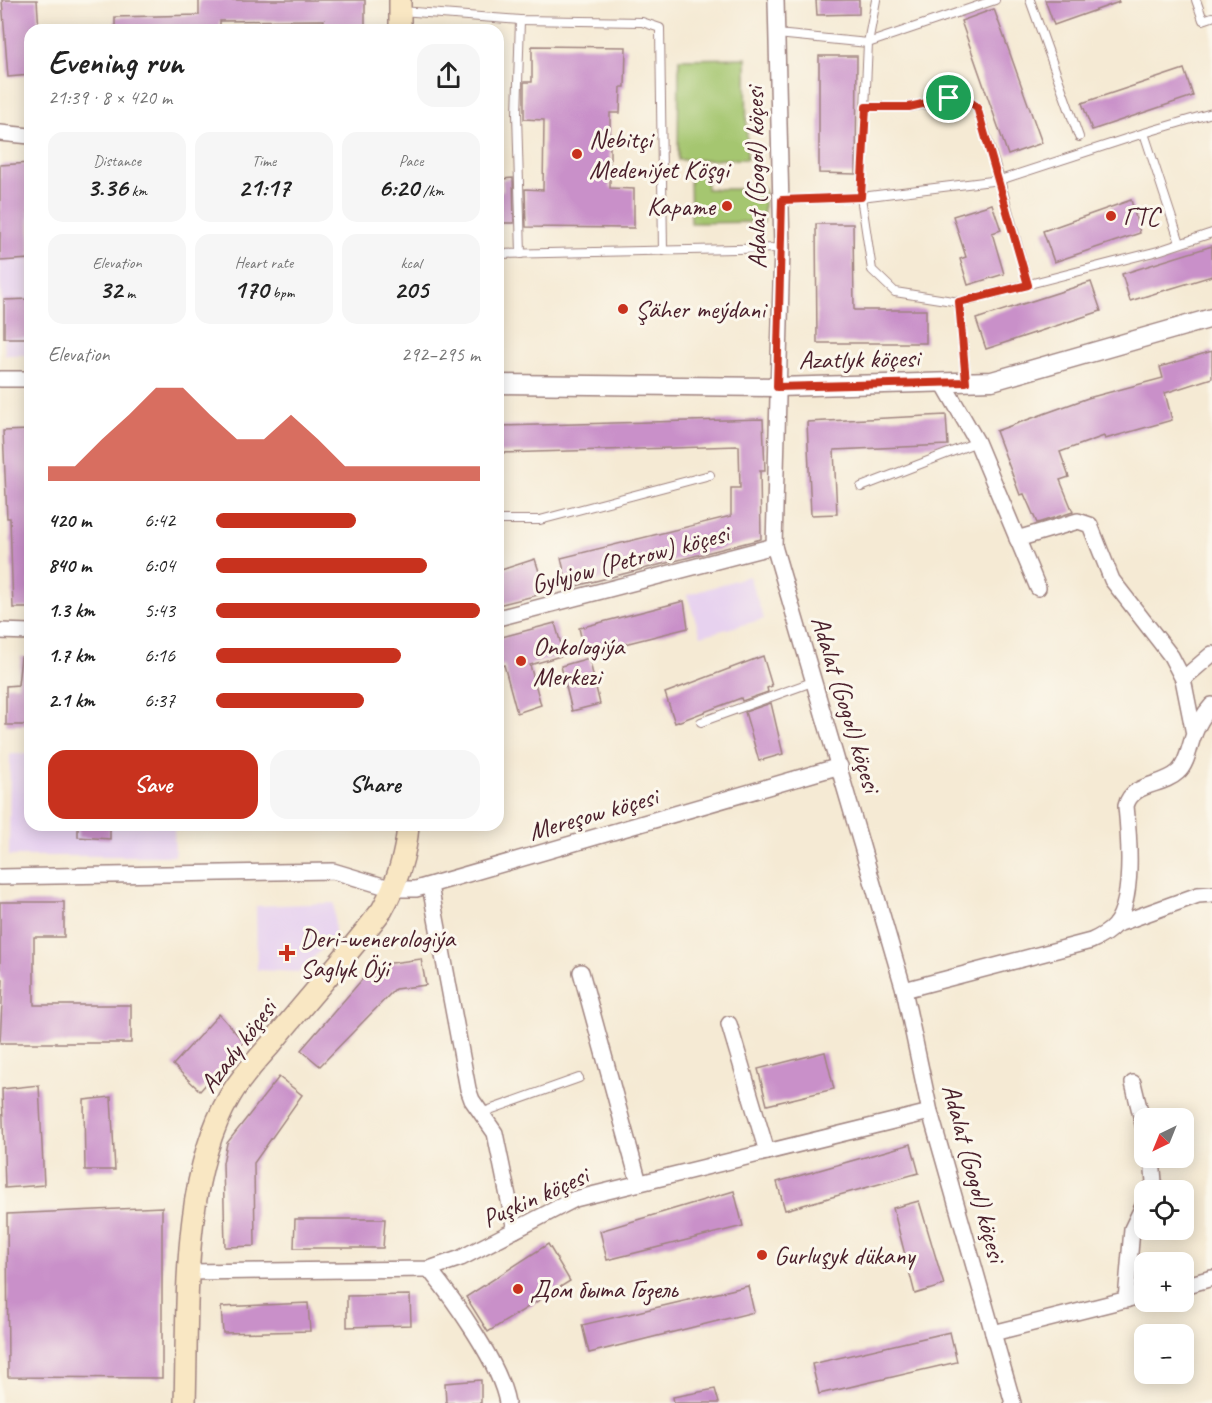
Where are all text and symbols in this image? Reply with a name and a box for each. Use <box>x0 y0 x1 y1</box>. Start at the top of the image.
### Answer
text: Evening run <box>48 41 183 83</box>
button: share <box>417 44 480 107</box>
pin <box>923 72 974 123</box>
icon: arrive <box>932 81 965 114</box>
street label: Adalat (Gogol) köçesi <box>738 83 774 270</box>
text: 21:39 · 8 × 420 m <box>48 85 172 110</box>
place label: Nebitçi Medeniýet Köşgi <box>589 123 732 186</box>
marker: Nebitçi Medeniýet Köşgi <box>570 147 584 161</box>
text: Distance <box>93 151 141 171</box>
text: Time <box>252 151 276 171</box>
text: Pace <box>399 151 423 171</box>
text: 3.36 <box>87 171 128 204</box>
text: 21:17 <box>238 171 290 204</box>
text: 6:20 <box>378 171 419 204</box>
text: km <box>128 181 147 201</box>
text: /km <box>419 181 444 201</box>
place label: Карате <box>647 190 717 223</box>
marker: Карате <box>720 199 734 213</box>
place label: ГТС <box>1123 200 1163 233</box>
marker: ГТС <box>1104 209 1118 223</box>
text: Elevation <box>92 253 142 273</box>
text: Heart rate <box>235 253 293 273</box>
text: kcal <box>400 253 422 273</box>
text: 32 <box>99 273 122 306</box>
text: 170 <box>234 273 269 306</box>
text: 205 <box>394 273 428 306</box>
text: m <box>122 283 135 303</box>
text: bpm <box>269 283 294 303</box>
place label: Şäher meýdani <box>635 293 768 326</box>
marker: Şäher meýdani <box>616 302 630 316</box>
street label: Azatlyk köçesi <box>798 341 923 377</box>
text: Elevation <box>48 342 110 367</box>
text: 292–295 m <box>401 342 480 367</box>
text: 420 m <box>48 508 91 533</box>
text: 6:42 <box>144 508 175 533</box>
street label: Gylyjow (Petrow) köçesi <box>528 516 735 601</box>
text: 840 m <box>48 553 91 578</box>
text: 6:04 <box>144 553 175 578</box>
text: 1.3 km <box>48 598 95 623</box>
text: 5:43 <box>144 598 175 623</box>
street label: Adalat (Gogol) köçesi <box>804 612 889 799</box>
place label: Onkologiýa Merkezi <box>533 630 626 693</box>
text: 1.7 km <box>48 643 94 668</box>
text: 6:16 <box>144 643 175 668</box>
marker: Onkologiýa Merkezi <box>514 654 528 668</box>
text: 2.1 km <box>48 688 95 713</box>
text: 6:37 <box>144 688 175 713</box>
button: Save <box>48 750 258 819</box>
button: Share <box>270 750 480 819</box>
street label: Mereşow köçesi <box>525 779 664 848</box>
place label: Deri-wenerologiýa Saglyk Öýi <box>300 922 457 985</box>
marker: Deri-wenerologiýa Saglyk Öýi <box>278 944 296 962</box>
street label: Azady köçesi <box>192 990 286 1099</box>
street label: Adalat (Gogol) köçesi <box>934 1081 1014 1268</box>
north arrow <box>1134 1108 1194 1168</box>
map controls <box>1134 1108 1194 1384</box>
street label: Puşkin köçesi <box>477 1158 596 1235</box>
button: locate <box>1134 1180 1194 1240</box>
place label: Gurluşyk dükany <box>774 1239 917 1272</box>
marker: Gurluşyk dükany <box>755 1248 769 1262</box>
button: + <box>1134 1252 1194 1312</box>
place label: Дом быта Гозель <box>530 1273 679 1306</box>
marker: Дом быта Гозель <box>511 1282 525 1296</box>
button: − <box>1134 1324 1194 1384</box>

